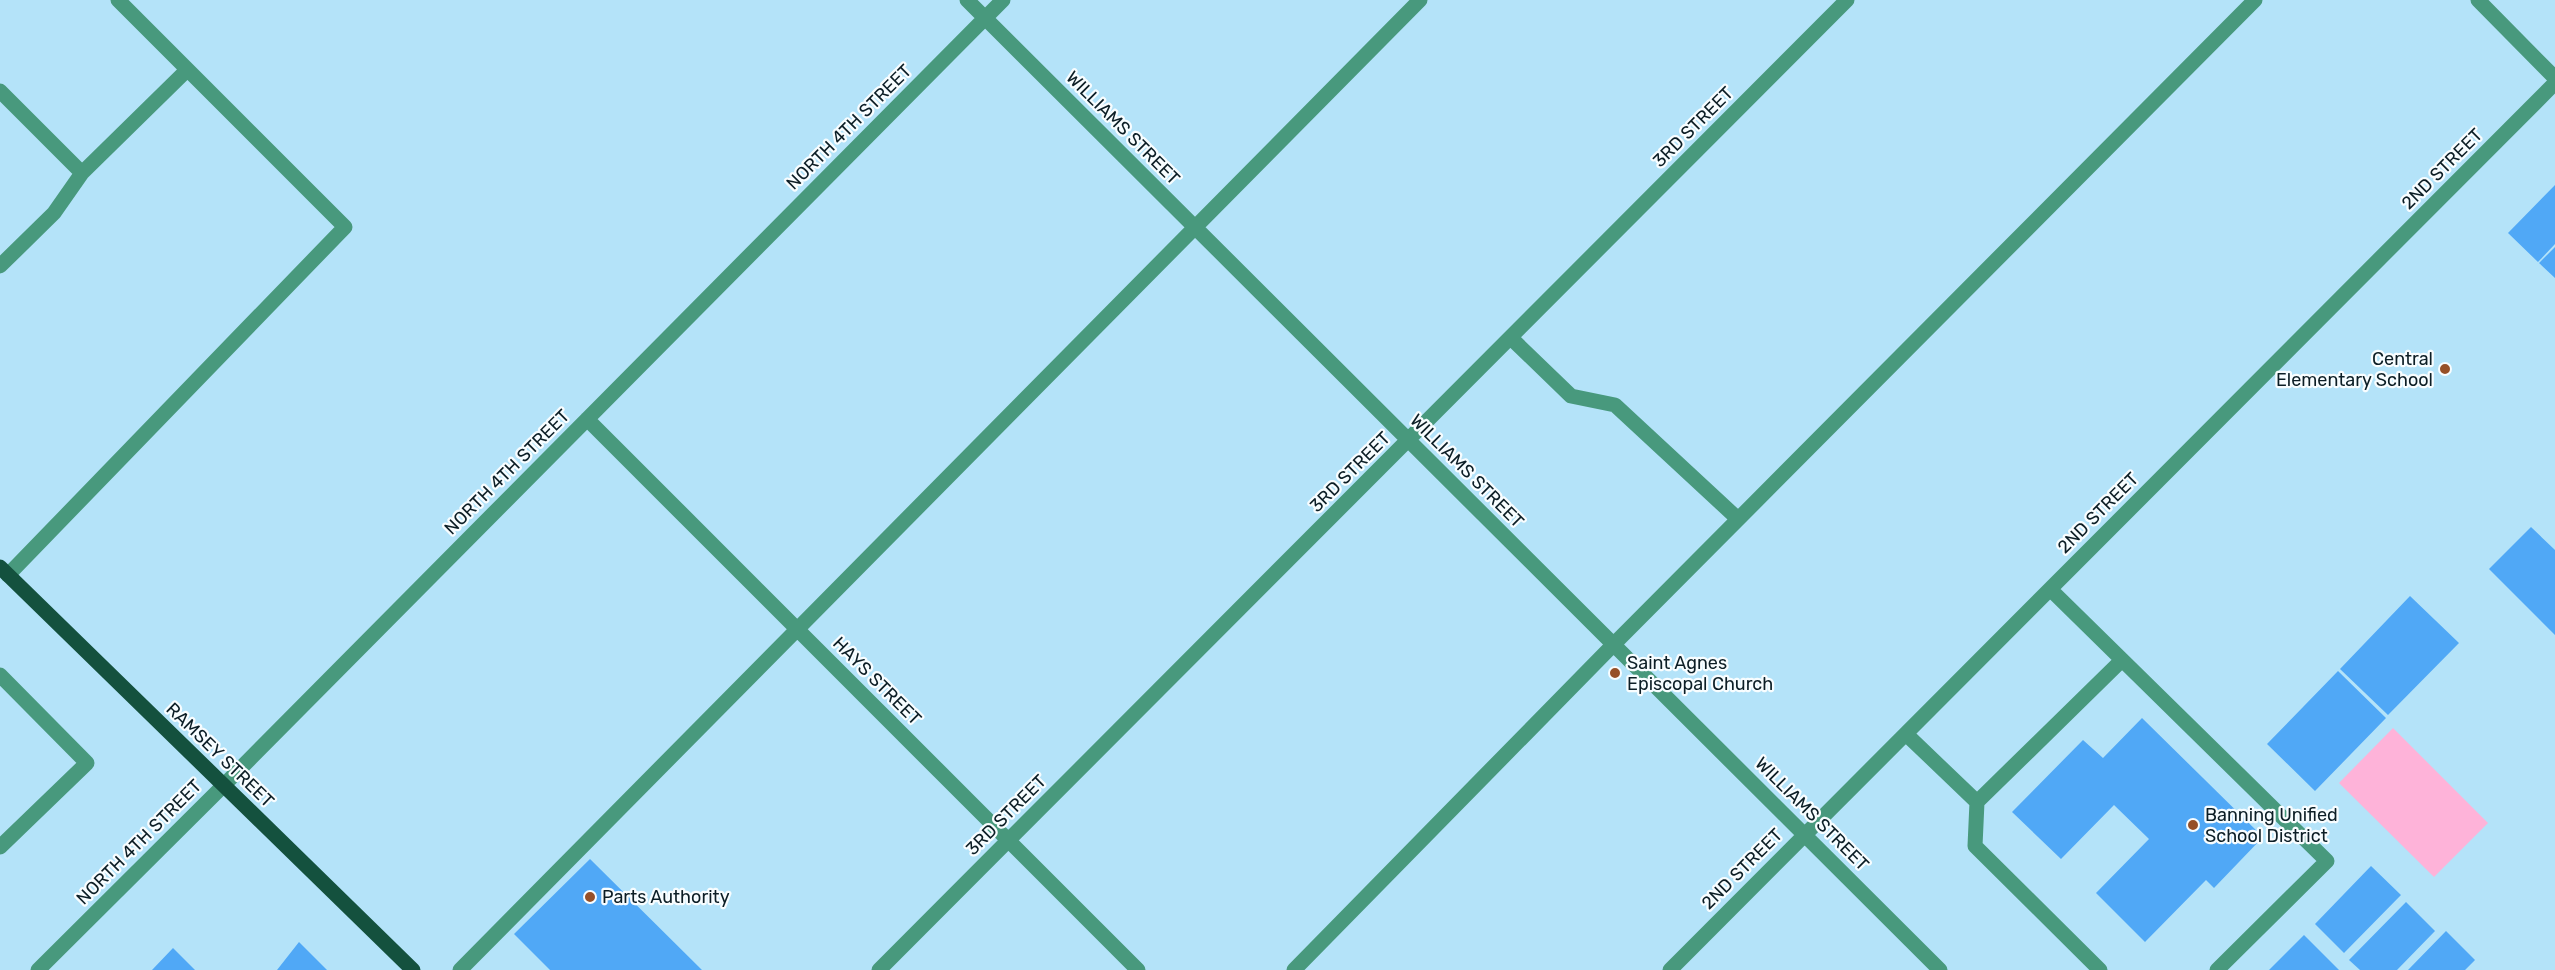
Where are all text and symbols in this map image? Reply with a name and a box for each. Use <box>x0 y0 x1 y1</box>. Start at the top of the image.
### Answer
street label: NORTH 4TH STREET <box>782 60 916 194</box>
street label: WILLIAMS STREET <box>1061 66 1185 190</box>
street label: 3RD STREET <box>1648 82 1738 172</box>
street label: 2ND STREET <box>2397 124 2487 214</box>
place label: Central Elementary School <box>2276 348 2433 391</box>
marker: Central Elementary School <box>2438 362 2452 376</box>
street label: NORTH 4TH STREET <box>440 405 574 539</box>
street label: WILLIAMS STREET <box>1405 409 1529 533</box>
street label: 3RD STREET <box>1305 427 1395 517</box>
street label: 2ND STREET <box>2053 468 2143 558</box>
street label: HAYS STREET <box>828 632 926 730</box>
place label: Saint Agnes Episcopal Church <box>1627 652 1773 695</box>
marker: Saint Agnes Episcopal Church <box>1608 666 1622 680</box>
street label: RAMSEY STREET <box>162 698 278 812</box>
street label: WILLIAMS STREET <box>1750 752 1874 876</box>
street label: 3RD STREET <box>961 770 1051 860</box>
street label: NORTH 4TH STREET <box>72 775 206 909</box>
place label: Banning Unified School District <box>2205 804 2338 847</box>
marker: Banning Unified School District <box>2186 818 2200 832</box>
street label: 2ND STREET <box>1697 824 1787 914</box>
place label: Parts Authority <box>602 886 730 908</box>
marker: Parts Authority <box>583 890 597 904</box>

